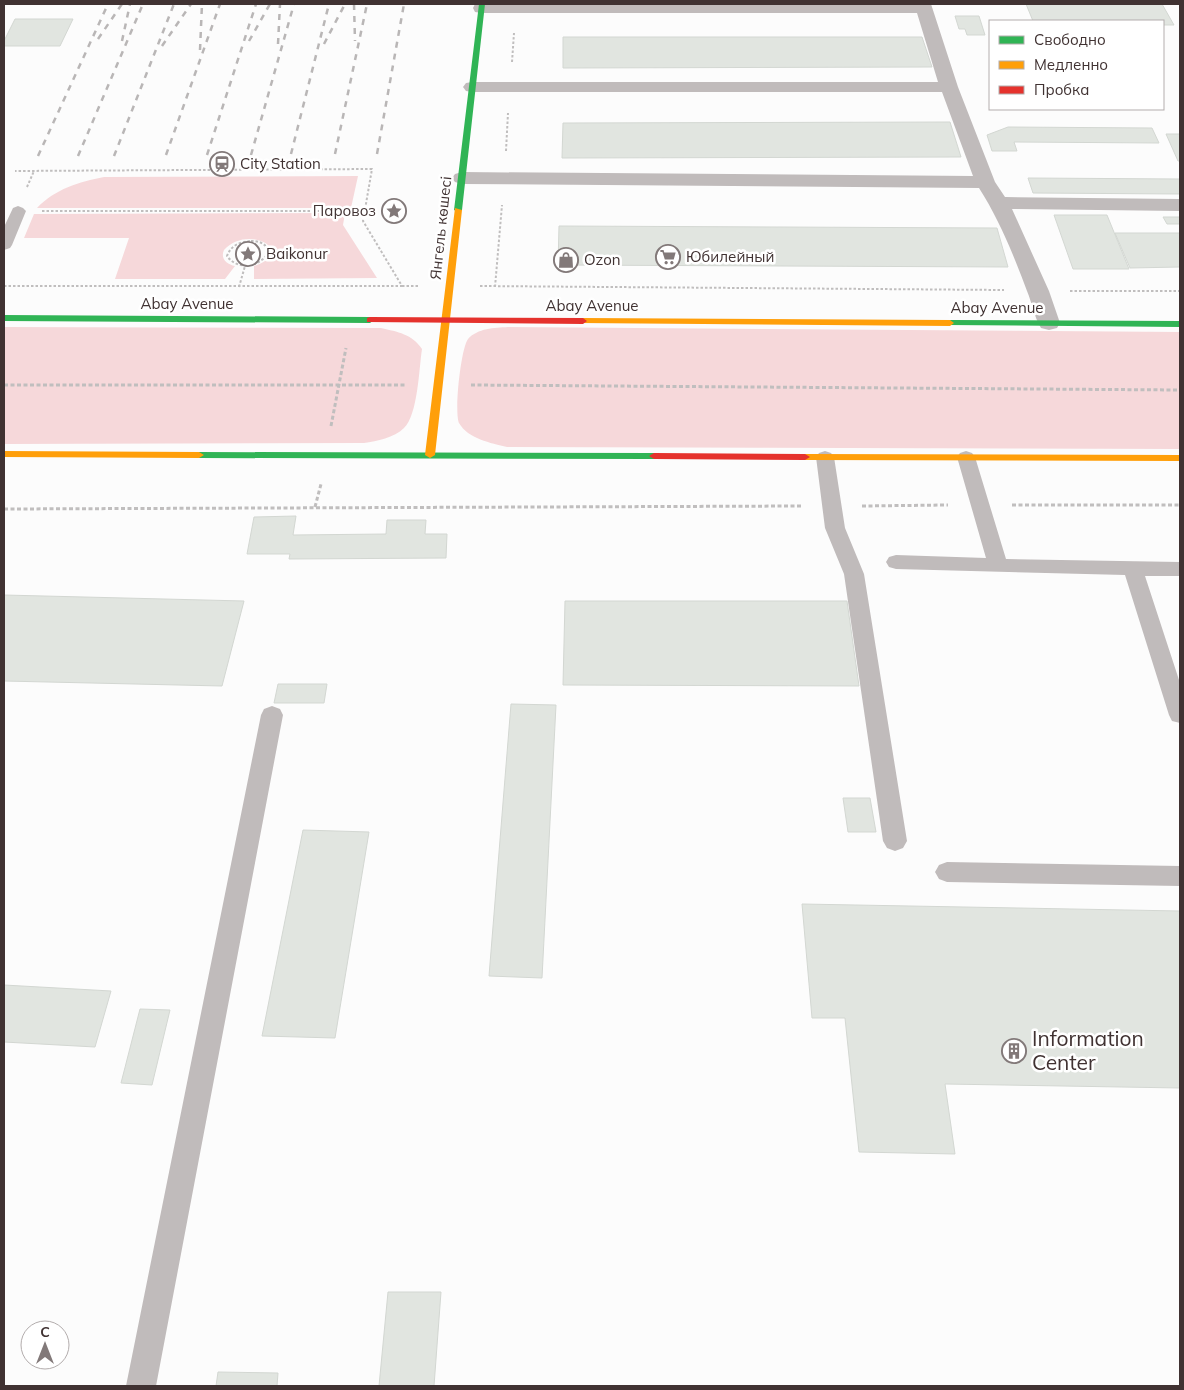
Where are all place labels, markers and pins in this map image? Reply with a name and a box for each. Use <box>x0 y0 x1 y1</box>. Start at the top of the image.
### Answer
station icon: City Station <box>209 151 235 177</box>
place label: City Station <box>240 154 321 173</box>
place icon: Паровоз <box>381 198 407 224</box>
place label: Паровоз <box>313 201 376 220</box>
place icon: Baikonur <box>235 241 261 267</box>
place label: Baikonur <box>266 244 328 263</box>
supermarket icon: Юбилейный <box>655 244 681 270</box>
shop icon: Ozon <box>553 247 579 273</box>
place label: Юбилейный <box>686 247 774 266</box>
place label: Ozon <box>584 250 621 269</box>
place label: Information Center <box>1032 1025 1144 1075</box>
building icon: Information Center <box>1001 1038 1027 1064</box>

